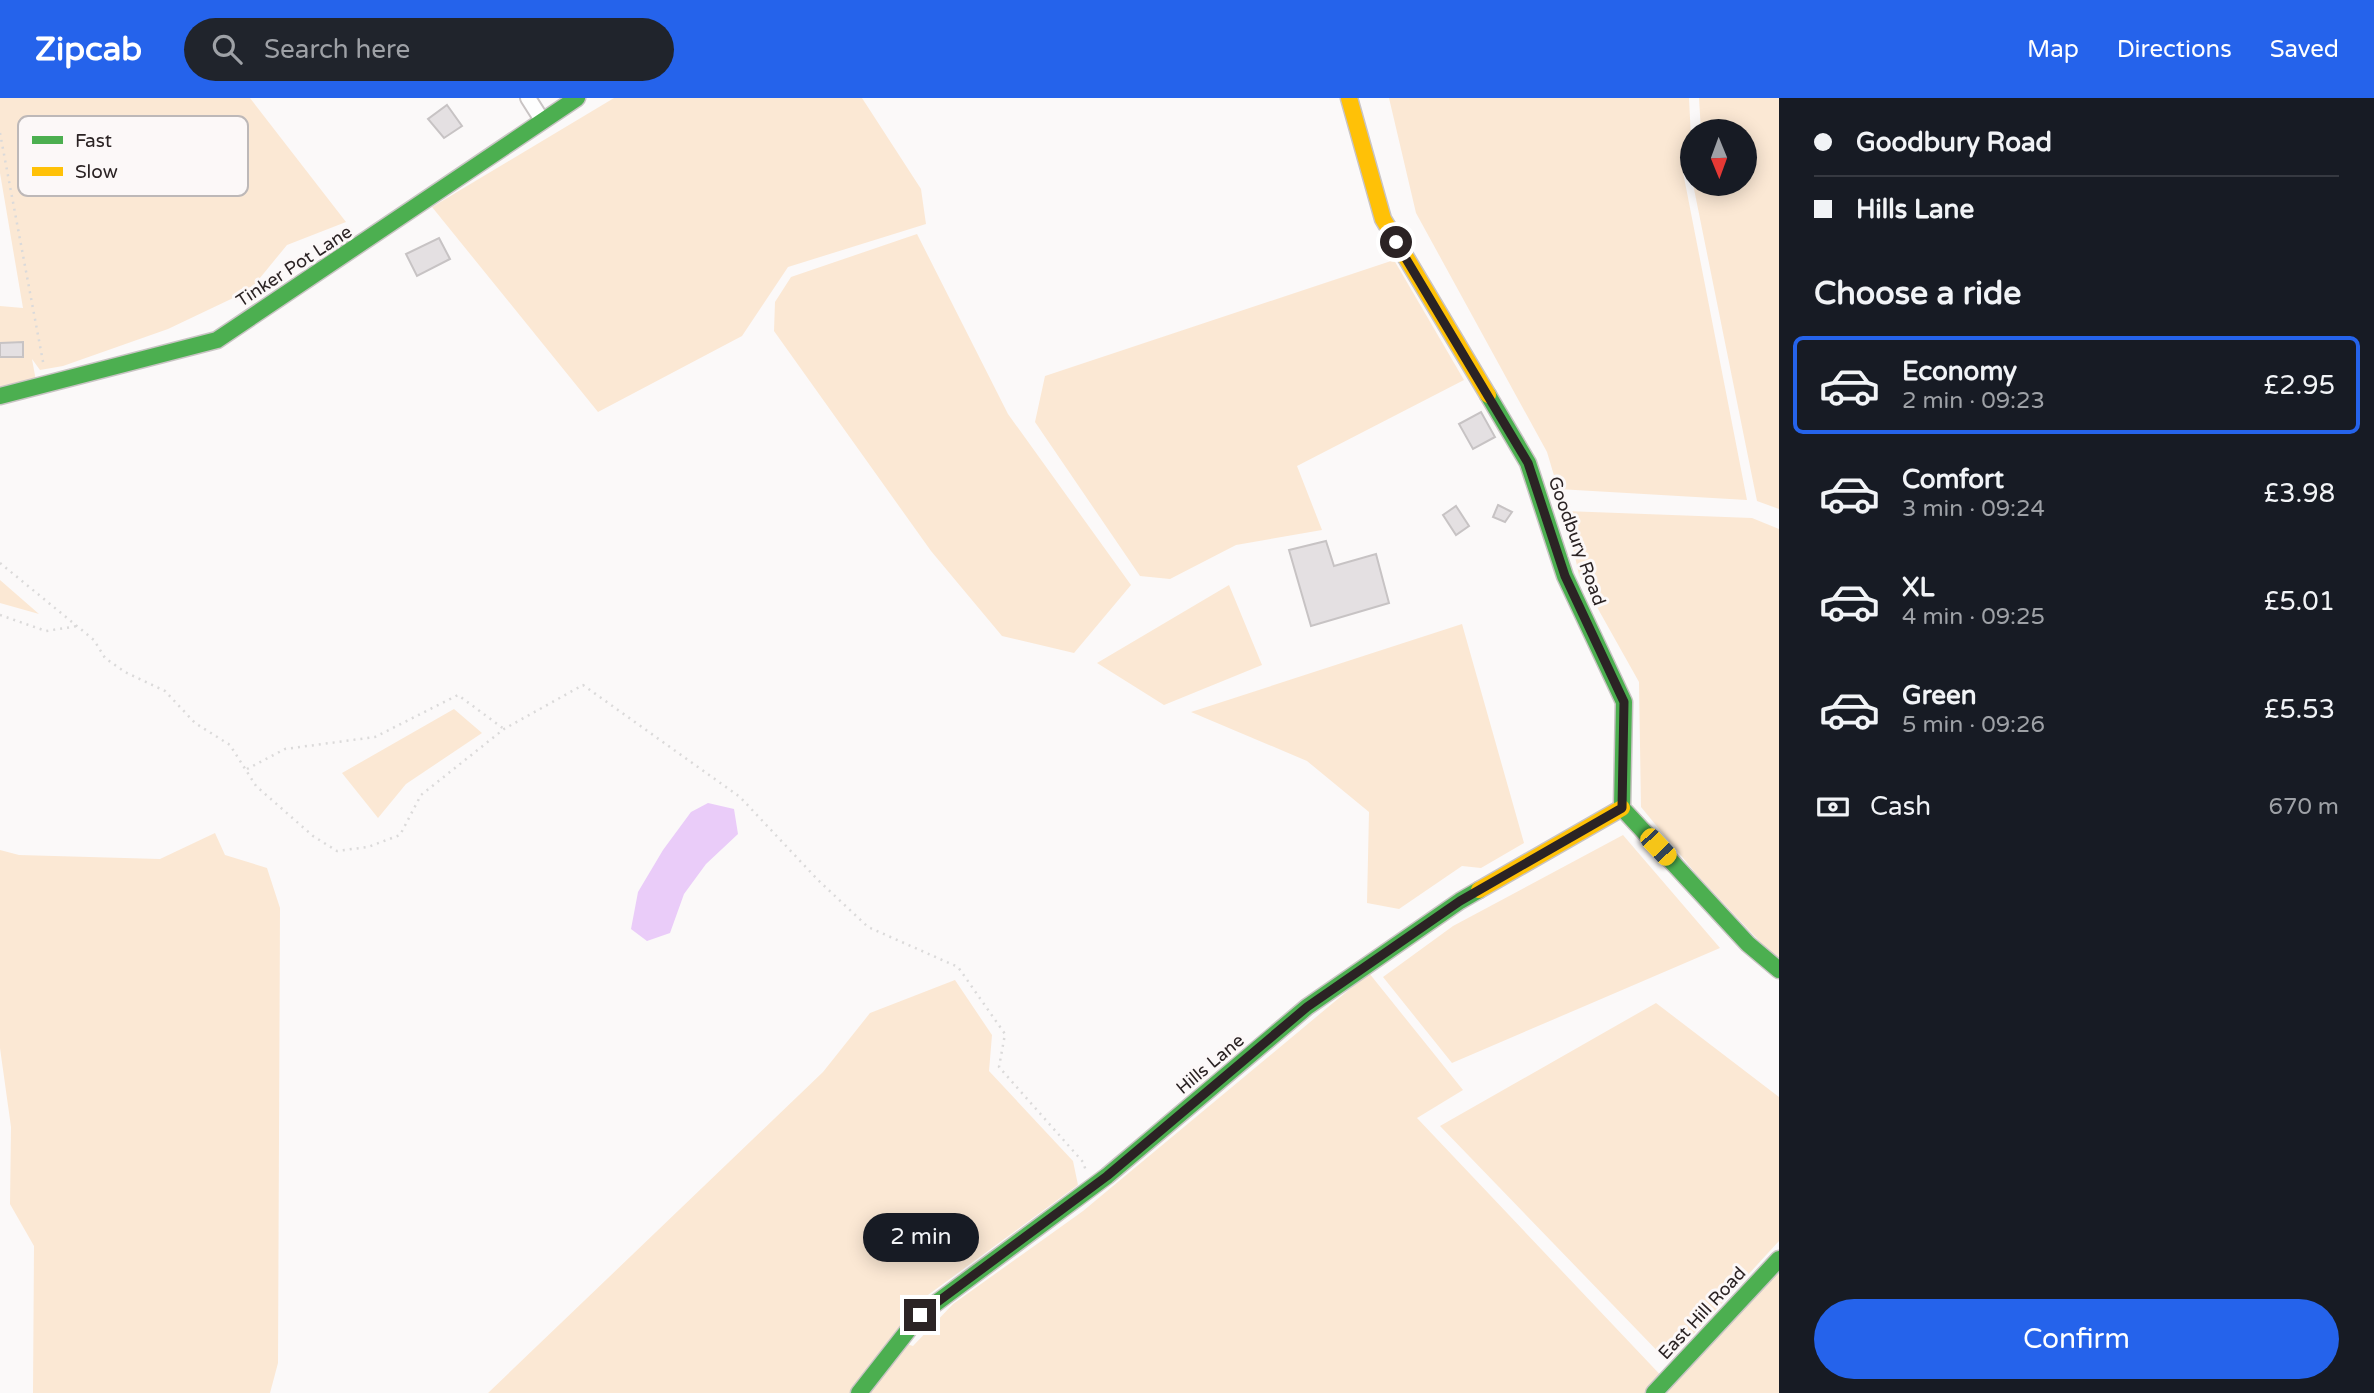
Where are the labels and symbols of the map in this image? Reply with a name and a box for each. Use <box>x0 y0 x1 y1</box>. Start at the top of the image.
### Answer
legend <box>18 116 248 196</box>
north arrow <box>1680 119 1757 196</box>
text: Fast <box>75 130 112 152</box>
text: Slow <box>75 161 118 183</box>
street label: Tinker Pot Lane <box>232 220 356 312</box>
route start <box>1380 226 1412 258</box>
street label: Goodbury Road <box>1543 473 1611 609</box>
car <box>1636 824 1681 870</box>
street label: Hills Lane <box>1172 1029 1248 1099</box>
callout: 2 min <box>862 1214 978 1262</box>
street label: East Hill Road <box>1654 1262 1750 1364</box>
route end <box>904 1299 936 1331</box>

